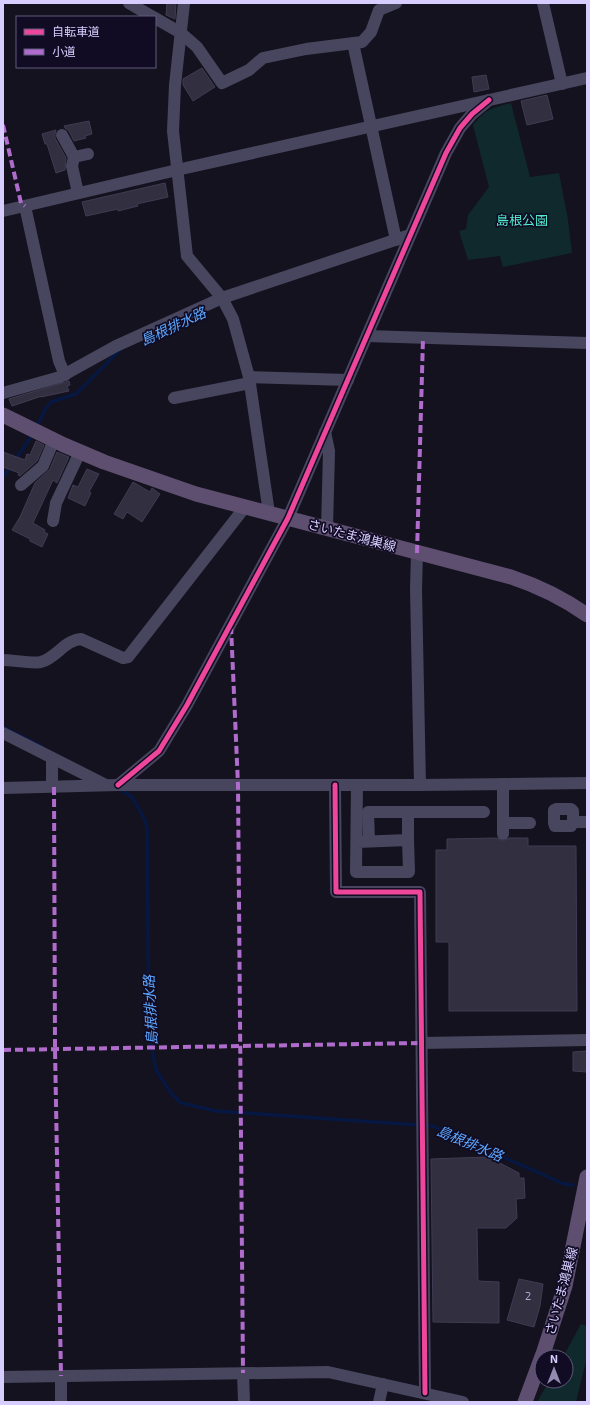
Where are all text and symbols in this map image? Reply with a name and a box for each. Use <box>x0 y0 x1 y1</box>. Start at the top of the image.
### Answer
legend <box>16 16 156 68</box>
text: 自転車道 <box>52 24 100 38</box>
text: 小道 <box>52 44 76 58</box>
park label: 島根公園 <box>496 212 548 228</box>
water label: 島根排水路 <box>138 303 209 348</box>
street label: さいたま鴻巣線 <box>306 516 398 554</box>
water label: 島根排水路 <box>140 974 160 1045</box>
water label: 島根排水路 <box>434 1122 506 1165</box>
street label: さいたま鴻巣線 <box>542 1245 580 1337</box>
house number: 2 <box>525 1289 531 1302</box>
north arrow <box>534 1349 574 1389</box>
text: N <box>550 1352 558 1365</box>

